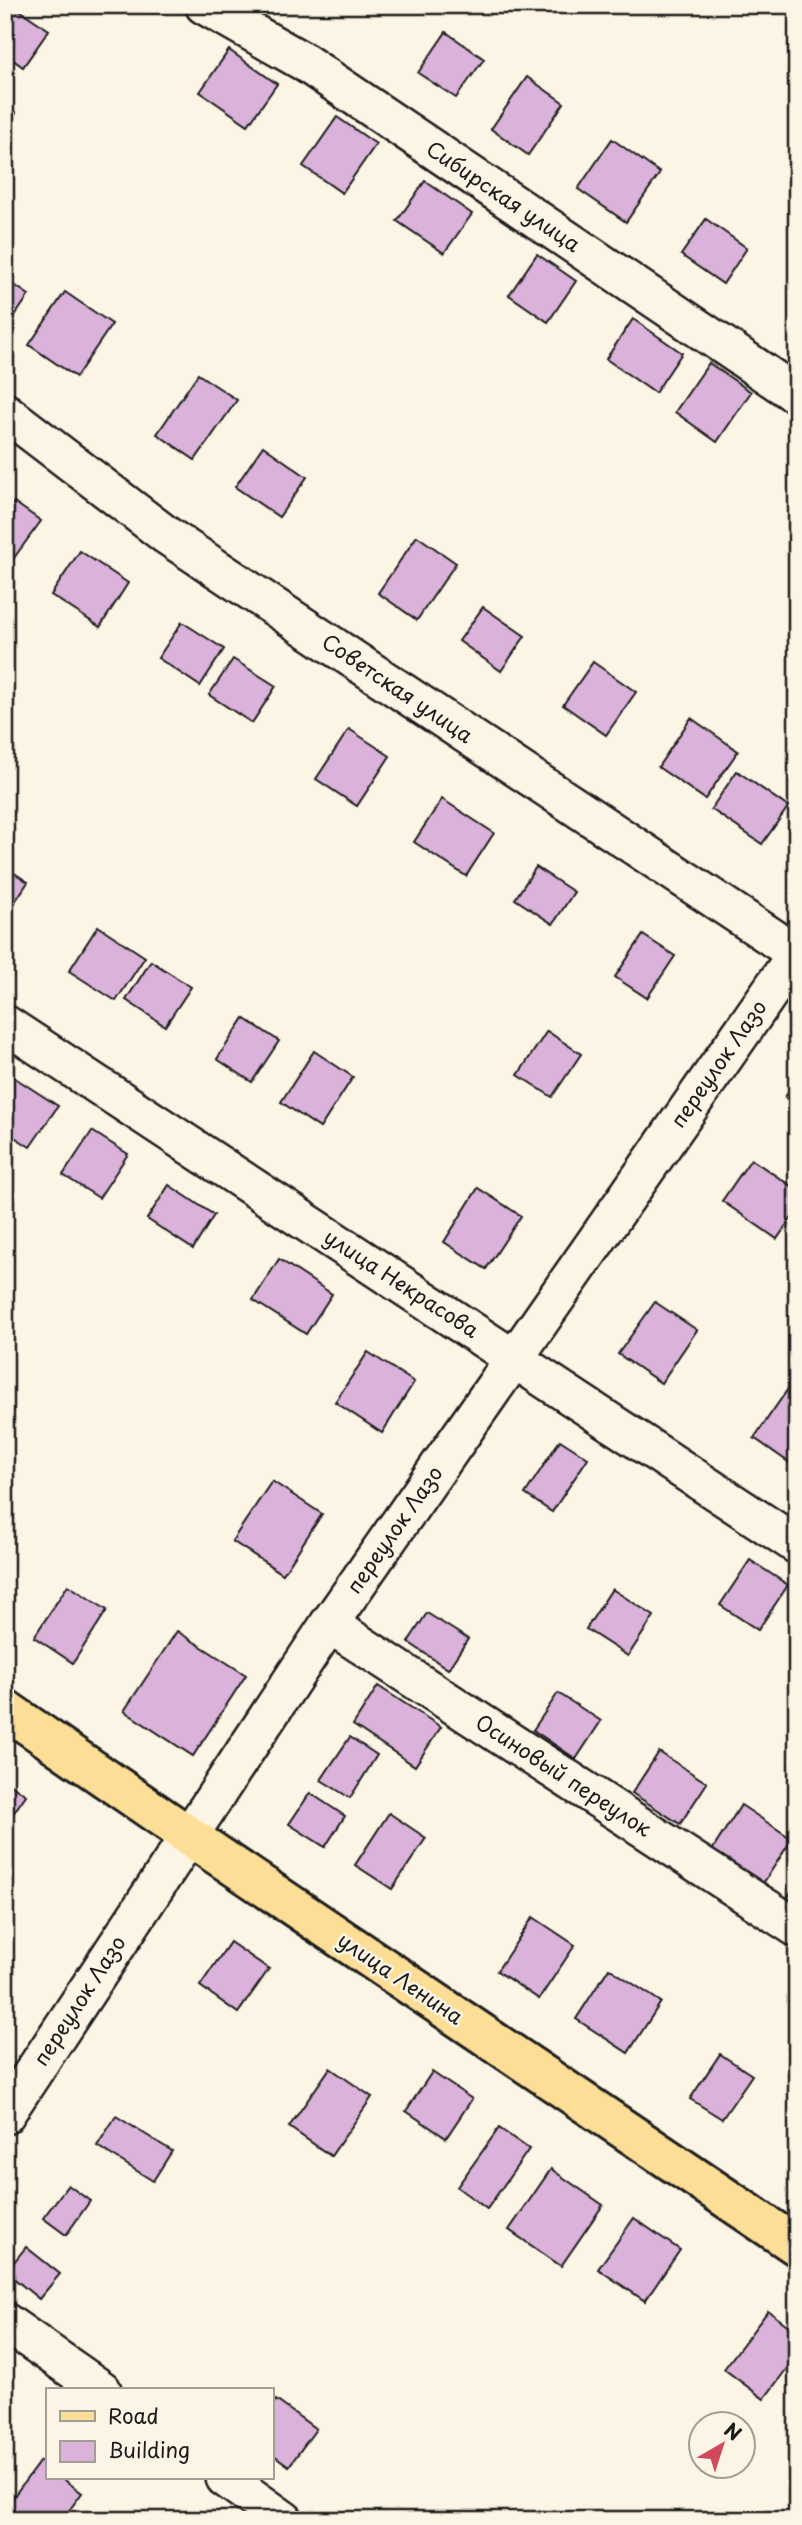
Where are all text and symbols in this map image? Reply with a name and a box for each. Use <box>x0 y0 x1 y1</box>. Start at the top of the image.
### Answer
street label: Сибирская улица <box>421 132 588 259</box>
street label: Советская улица <box>316 625 481 750</box>
street label: переулок Лазо <box>661 992 773 1133</box>
street label: улица Некрасова <box>318 1220 486 1345</box>
street label: переулок Лазо <box>337 1458 449 1599</box>
street label: Осиновый переулок <box>470 1705 659 1844</box>
street label: улица Ленина <box>332 1923 471 2032</box>
street label: переулок Лазо <box>24 1928 133 2071</box>
legend <box>46 2388 273 2480</box>
text: Road <box>108 2399 159 2431</box>
north arrow <box>686 2410 756 2480</box>
text: N <box>719 2415 748 2447</box>
text: Building <box>108 2433 190 2465</box>

